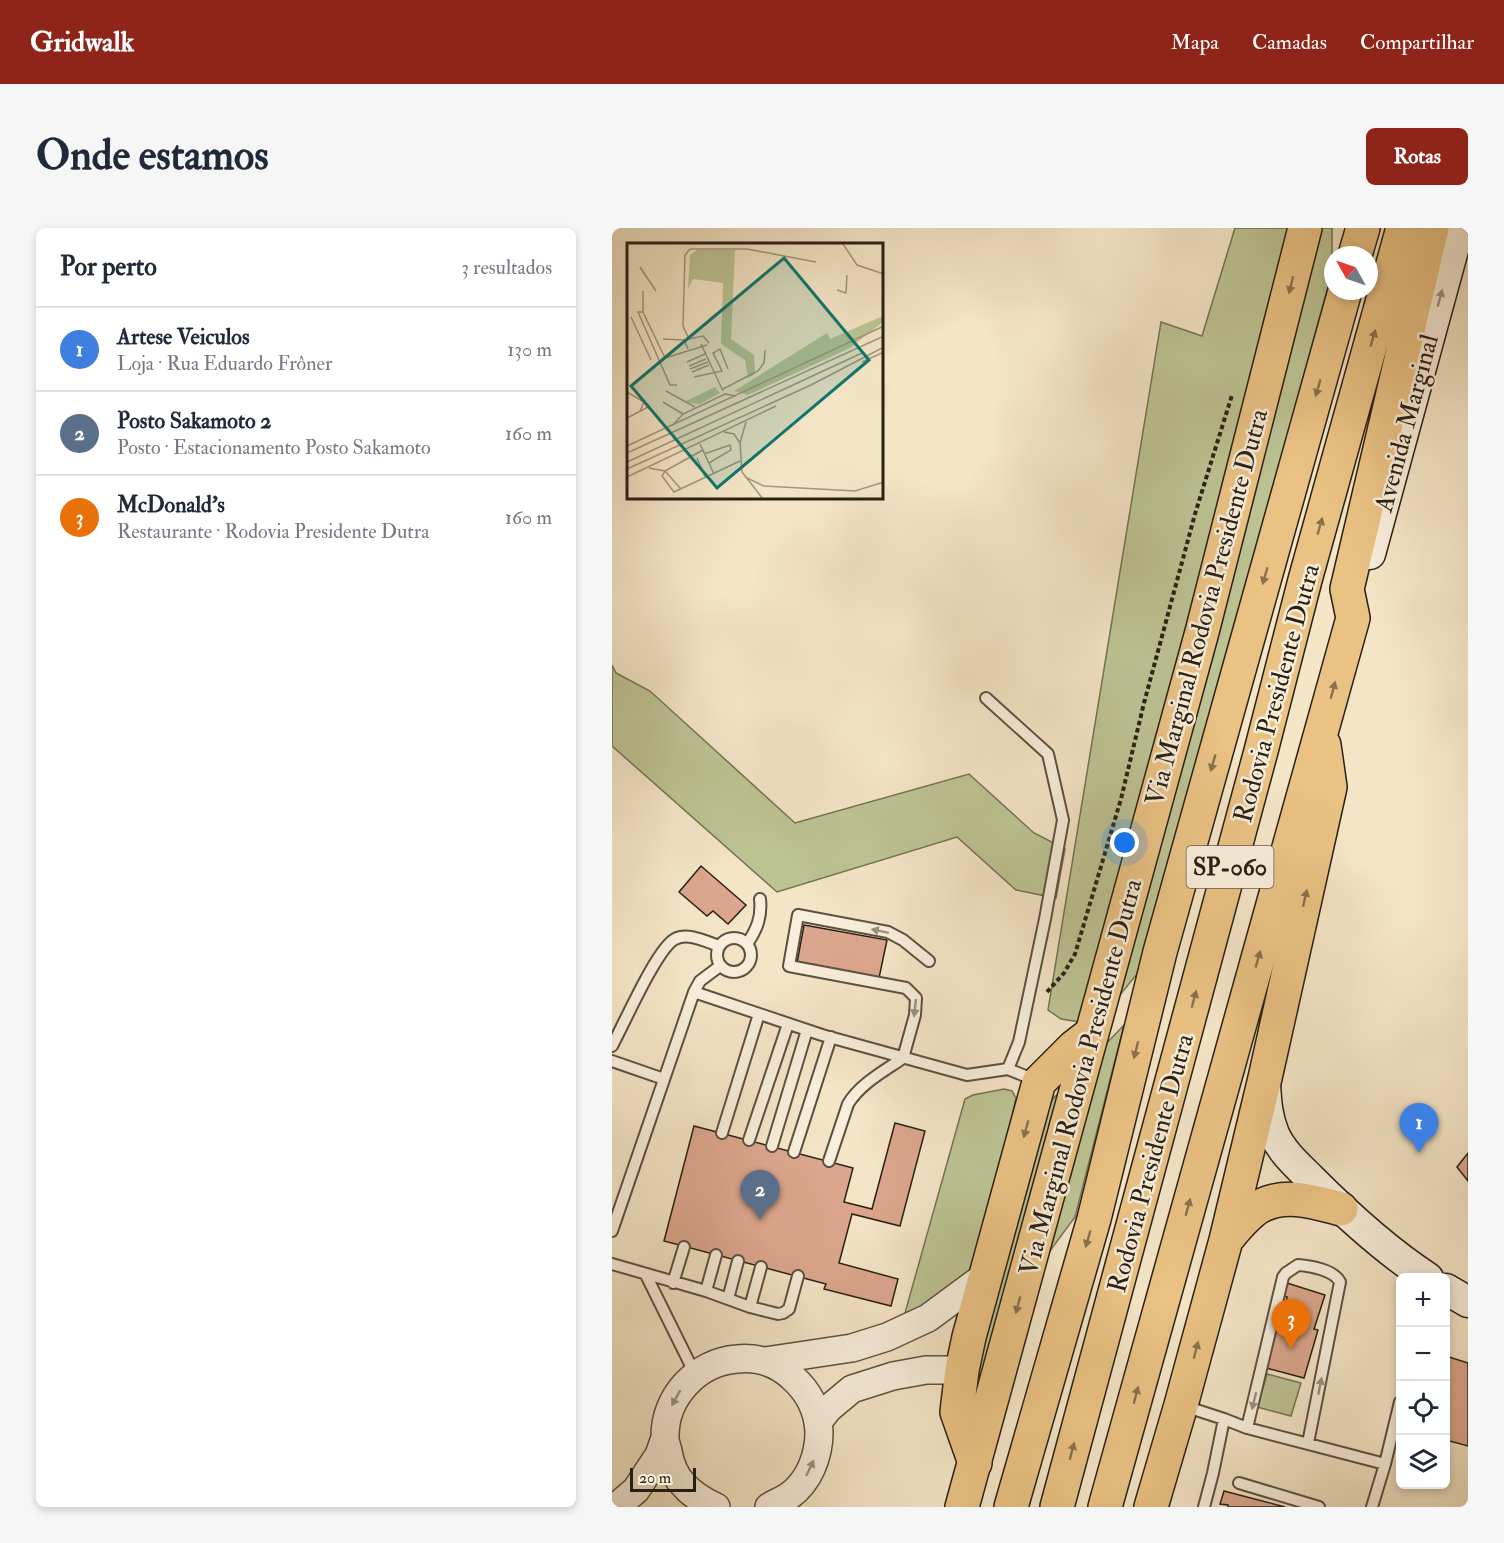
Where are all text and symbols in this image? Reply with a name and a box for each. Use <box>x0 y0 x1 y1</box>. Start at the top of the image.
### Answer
text: Gridwalk <box>30 25 134 60</box>
text: Mapa <box>1171 29 1219 56</box>
text: Camadas <box>1252 29 1327 56</box>
text: Compartilhar <box>1360 29 1474 56</box>
button: Rotas <box>1366 128 1468 185</box>
text: Onde estamos <box>36 130 269 182</box>
inset map <box>627 243 884 500</box>
north arrow <box>1324 246 1378 300</box>
text: Por perto <box>60 251 157 283</box>
text: 3 resultados <box>461 255 552 280</box>
one-way arrow <box>1285 275 1295 294</box>
one-way arrow <box>1436 289 1446 307</box>
text: Artese Veiculos <box>117 323 249 351</box>
one-way arrow <box>1368 329 1378 347</box>
street label: Avenida Marginal <box>1368 331 1446 517</box>
text: 1 <box>76 337 83 362</box>
text: 130 m <box>507 337 552 362</box>
text: Loja · Rua Eduardo Frôner <box>117 351 332 376</box>
one-way arrow <box>1313 379 1322 397</box>
street label: Via Marginal Rodovia Presidente Dutra <box>1139 405 1275 809</box>
text: Posto Sakamoto 2 <box>117 407 271 435</box>
text: 2 <box>74 421 85 446</box>
text: 160 m <box>505 421 552 446</box>
text: Posto · Estacionamento Posto Sakamoto <box>117 435 431 460</box>
text: McDonald's <box>117 491 225 519</box>
text: 3 <box>76 505 83 530</box>
text: 160 m <box>505 505 552 530</box>
one-way arrow <box>1316 517 1325 535</box>
text: Restaurante · Rodovia Presidente Dutra <box>117 519 429 544</box>
street label: Rodovia Presidente Dutra <box>1227 560 1327 826</box>
one-way arrow <box>1260 566 1270 585</box>
one-way arrow <box>1329 681 1338 699</box>
one-way arrow <box>1208 754 1217 772</box>
your location <box>1110 828 1139 857</box>
road number: SP-060 <box>1186 846 1274 888</box>
street label: Via Marginal Rodovia Presidente Dutra <box>1013 875 1149 1279</box>
one-way arrow <box>1301 888 1310 907</box>
one-way arrow <box>870 926 889 935</box>
one-way arrow <box>1253 950 1263 968</box>
one-way arrow <box>1190 990 1200 1008</box>
one-way arrow <box>910 998 920 1017</box>
street label: Rodovia Presidente Dutra <box>1101 1030 1201 1296</box>
one-way arrow <box>1130 1041 1140 1059</box>
pin: 1 <box>1400 1104 1438 1153</box>
one-way arrow <box>1021 1121 1030 1139</box>
pin: 2 <box>740 1170 780 1220</box>
one-way arrow <box>1184 1198 1194 1216</box>
one-way arrow <box>1083 1230 1092 1248</box>
map controls <box>1396 1273 1450 1489</box>
button: + <box>1396 1273 1450 1327</box>
one-way arrow <box>1013 1296 1022 1314</box>
pin: 3 <box>1272 1300 1310 1349</box>
button: − <box>1396 1327 1450 1381</box>
one-way arrow <box>1192 1341 1201 1359</box>
one-way arrow <box>1316 1376 1325 1395</box>
button: locate <box>1396 1381 1450 1435</box>
one-way arrow <box>1132 1386 1141 1404</box>
one-way arrow <box>671 1390 681 1407</box>
one-way arrow <box>1248 1392 1258 1410</box>
button: layers <box>1396 1435 1450 1489</box>
one-way arrow <box>1068 1441 1078 1460</box>
one-way arrow <box>805 1459 815 1477</box>
scale bar <box>630 1465 696 1492</box>
text: 20 m <box>639 1468 671 1488</box>

